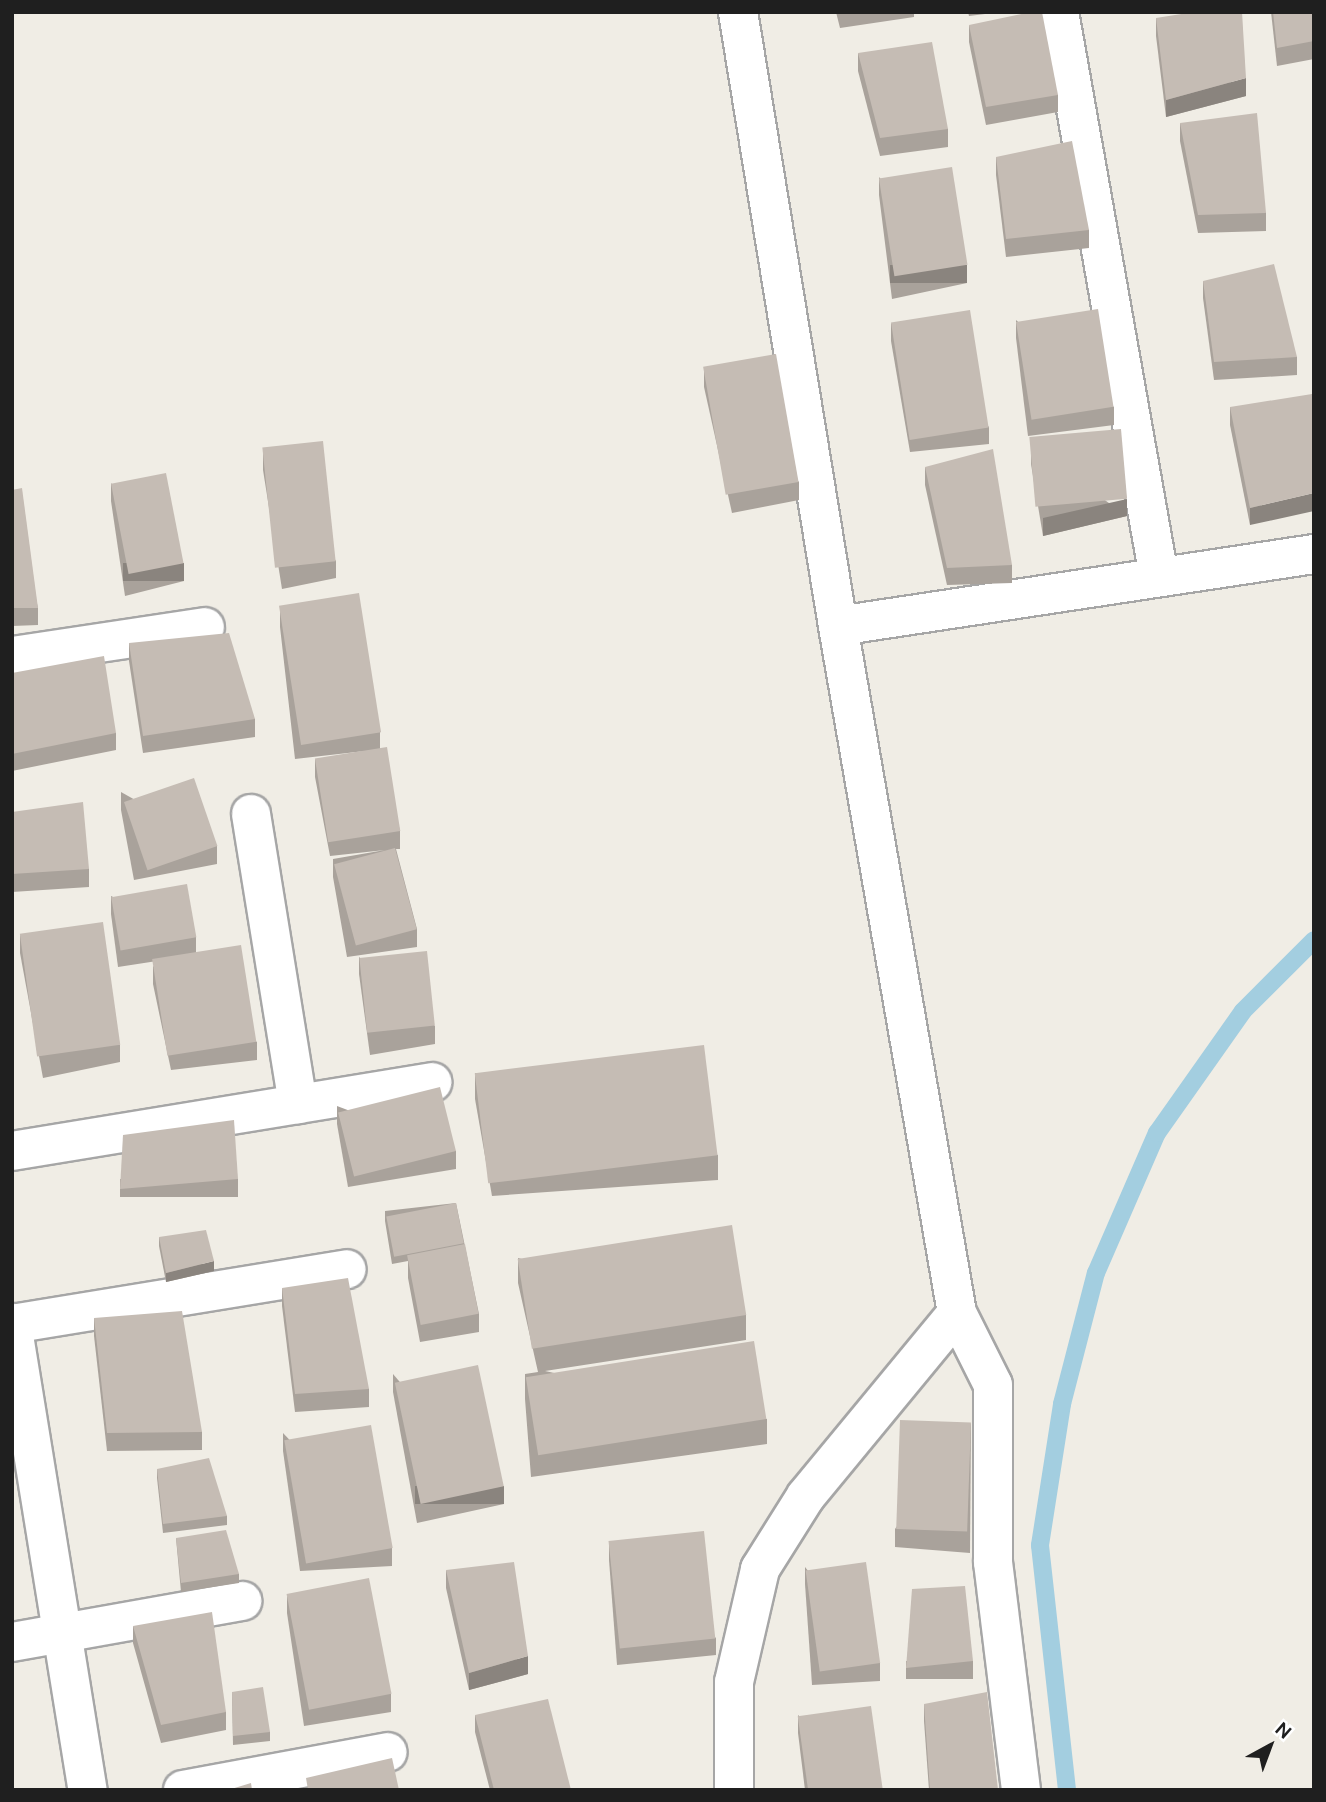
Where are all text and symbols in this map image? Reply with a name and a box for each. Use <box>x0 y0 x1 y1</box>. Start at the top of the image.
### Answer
north arrow <box>1235 1711 1305 1781</box>
text: N <box>1271 1717 1296 1743</box>

